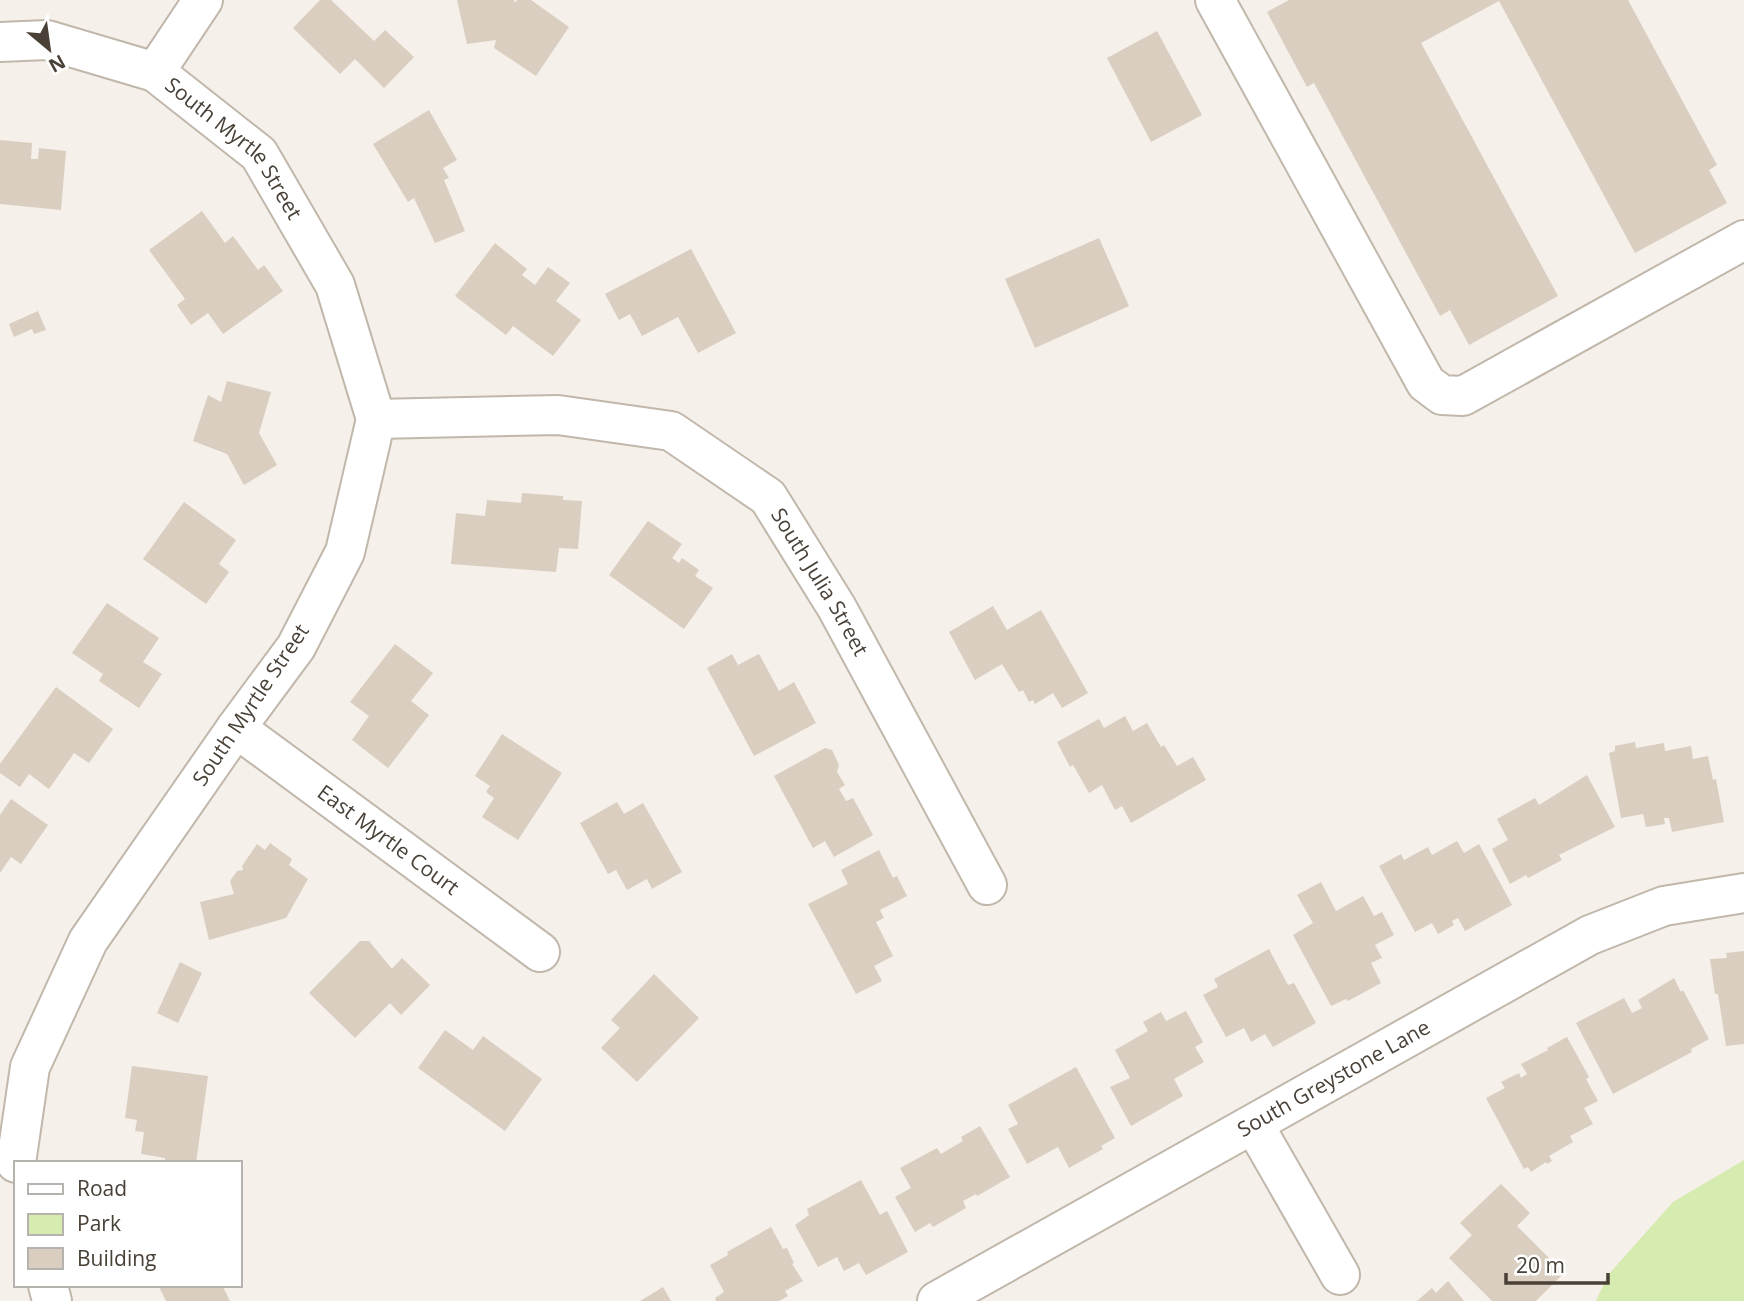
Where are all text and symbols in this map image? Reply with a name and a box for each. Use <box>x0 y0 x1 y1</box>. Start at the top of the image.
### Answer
north arrow <box>14 14 84 84</box>
text: N <box>44 49 70 79</box>
street label: South Myrtle Street <box>160 70 309 224</box>
street label: South Julia Street <box>765 502 875 661</box>
street label: South Myrtle Street <box>186 618 315 791</box>
street label: East Myrtle Court <box>312 778 465 901</box>
street label: South Greystone Lane <box>1232 1012 1435 1143</box>
legend <box>14 1161 242 1287</box>
text: Road <box>77 1174 127 1202</box>
text: Park <box>77 1209 121 1237</box>
scale bar <box>1506 1242 1608 1286</box>
text: Building <box>77 1244 156 1272</box>
text: 20 m <box>1516 1251 1565 1279</box>

